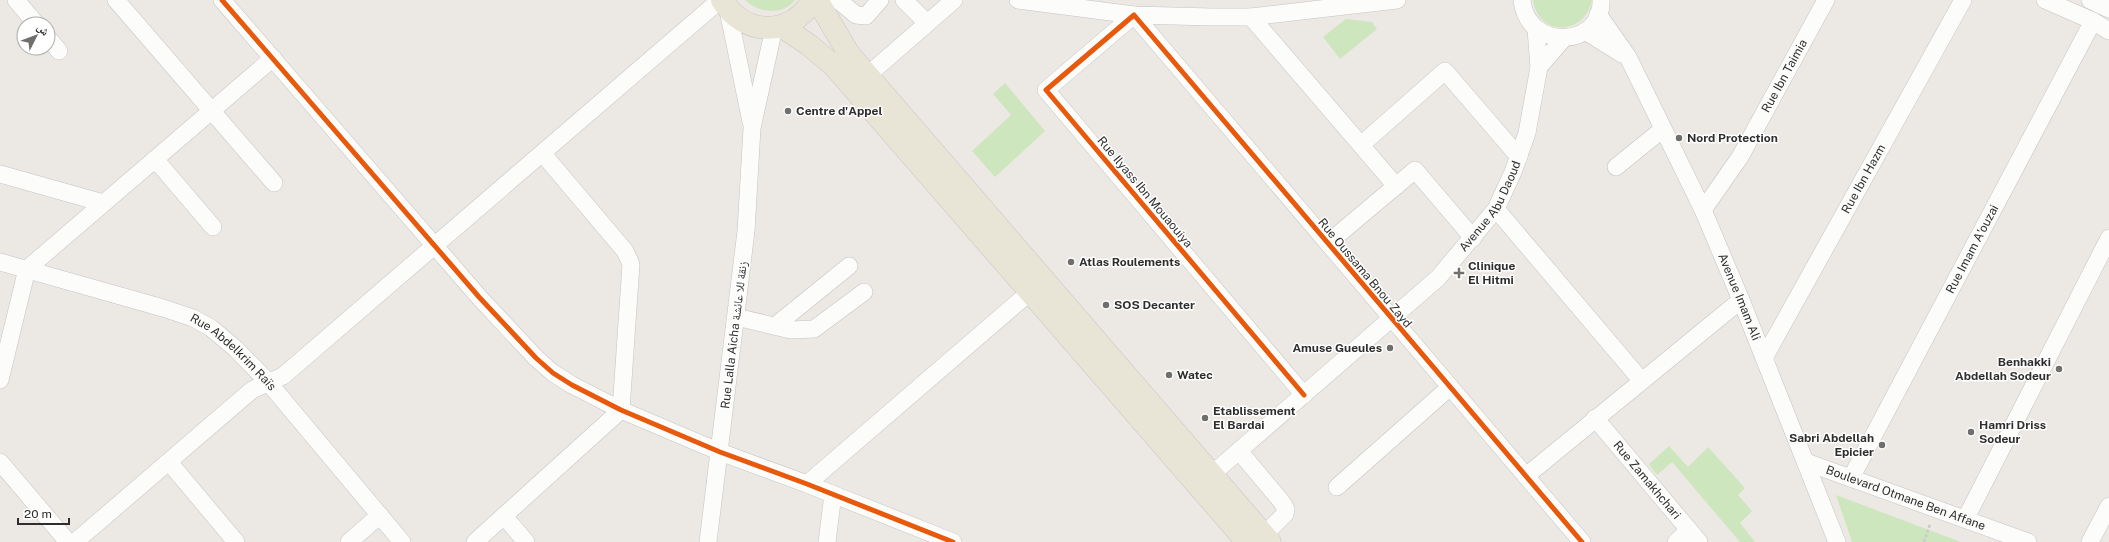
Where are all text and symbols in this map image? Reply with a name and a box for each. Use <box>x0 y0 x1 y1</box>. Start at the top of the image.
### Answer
north arrow <box>16 16 56 56</box>
text: ش <box>34 21 52 39</box>
street label: Rue Ibn Taimia <box>1759 37 1810 115</box>
place label: Centre d'Appel <box>796 104 882 118</box>
marker: Centre d'Appel <box>783 106 793 116</box>
place label: Nord Protection <box>1687 131 1778 145</box>
marker: Nord Protection <box>1674 133 1684 143</box>
street label: Rue Ilyass Ibn Mouaouiya <box>1095 134 1195 250</box>
street label: Rue Ibn Hazm <box>1839 142 1888 216</box>
street label: Avenue Abu Daoud <box>1456 159 1523 254</box>
street label: Rue Imam A'ouzai <box>1943 202 2001 296</box>
street label: Rue Oussama Bnou Zayd <box>1315 216 1415 330</box>
street label: Avenue Imam Ali <box>1715 251 1763 343</box>
place label: Atlas Roulements <box>1079 255 1180 269</box>
marker: Atlas Roulements <box>1066 257 1076 267</box>
place label: Clinique El Hitmi <box>1468 259 1515 287</box>
street label: Rue Lalla Aicha زنقة للا عائشة <box>718 260 750 410</box>
marker: Clinique El Hitmi <box>1453 267 1465 279</box>
place label: SOS Decanter <box>1114 298 1195 312</box>
marker: SOS Decanter <box>1101 300 1111 310</box>
street label: Rue Abdelkrim Raïs <box>188 311 279 393</box>
place label: Amuse Gueules <box>1292 341 1382 355</box>
marker: Amuse Gueules <box>1385 343 1395 353</box>
place label: Benhakki Abdellah Sodeur <box>1955 355 2051 383</box>
marker: Benhakki Abdellah Sodeur <box>2054 364 2064 374</box>
place label: Watec <box>1177 368 1213 382</box>
marker: Watec <box>1164 370 1174 380</box>
place label: Etablissement El Bardai <box>1213 404 1296 432</box>
marker: Etablissement El Bardai <box>1200 413 1210 423</box>
place label: Hamri Driss Sodeur <box>1979 418 2046 446</box>
marker: Hamri Driss Sodeur <box>1966 427 1976 437</box>
place label: Sabri Abdellah Epicier <box>1789 431 1874 459</box>
street label: Rue Zamakhchari <box>1610 438 1684 522</box>
marker: Sabri Abdellah Epicier <box>1877 440 1887 450</box>
street label: Boulevard Otmane Ben Affane <box>1824 463 1988 533</box>
scale bar <box>18 500 69 526</box>
text: 20 m <box>24 507 52 521</box>

